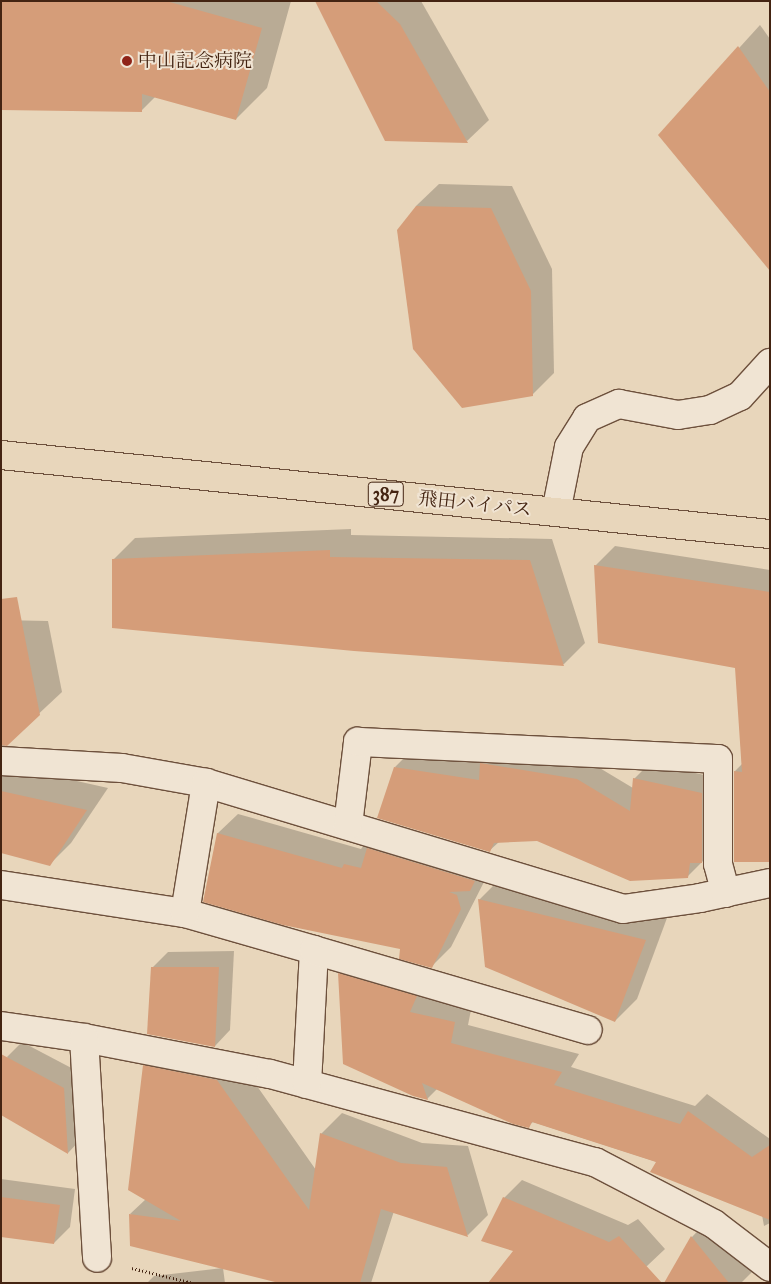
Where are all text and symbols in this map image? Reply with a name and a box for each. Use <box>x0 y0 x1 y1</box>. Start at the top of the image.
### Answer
place label: 中山記念病院 <box>138 50 252 72</box>
marker: 中山記念病院 <box>120 54 134 68</box>
road number: 387 <box>367 478 405 509</box>
street label: 飛田バイパス <box>417 487 533 521</box>

